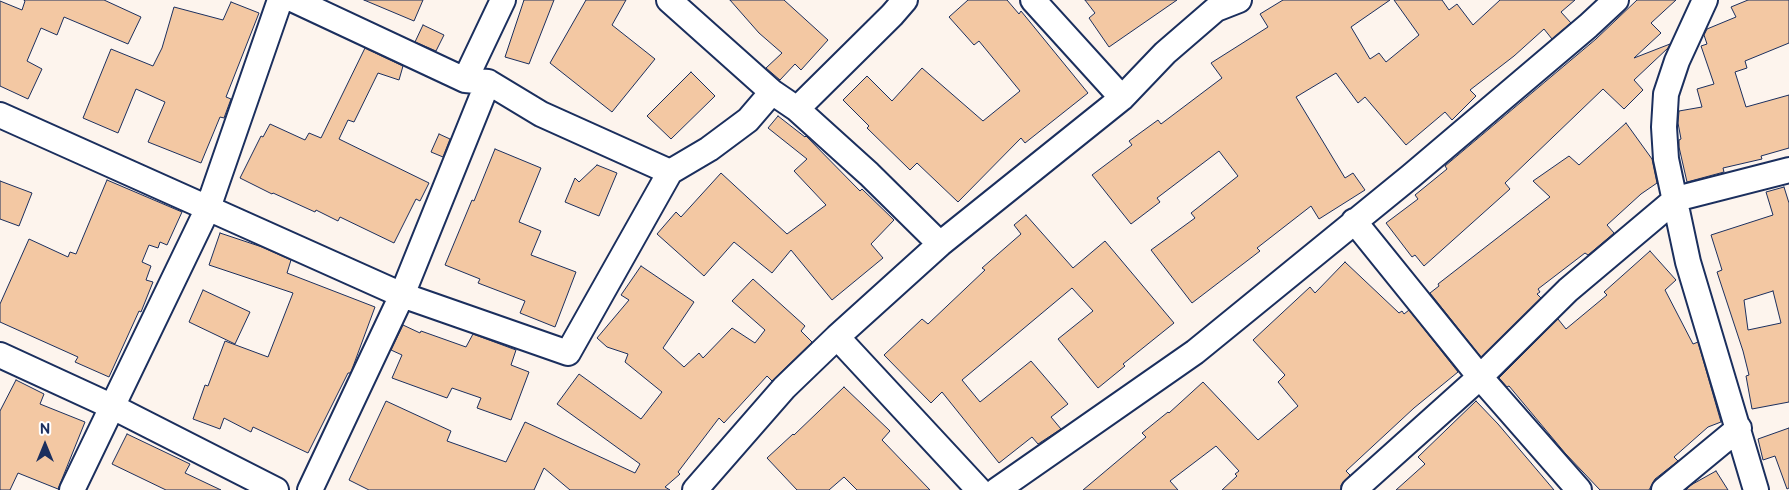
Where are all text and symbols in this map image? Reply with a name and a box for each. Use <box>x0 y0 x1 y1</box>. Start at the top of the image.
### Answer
north arrow <box>20 420 70 470</box>
text: N <box>40 421 50 438</box>

